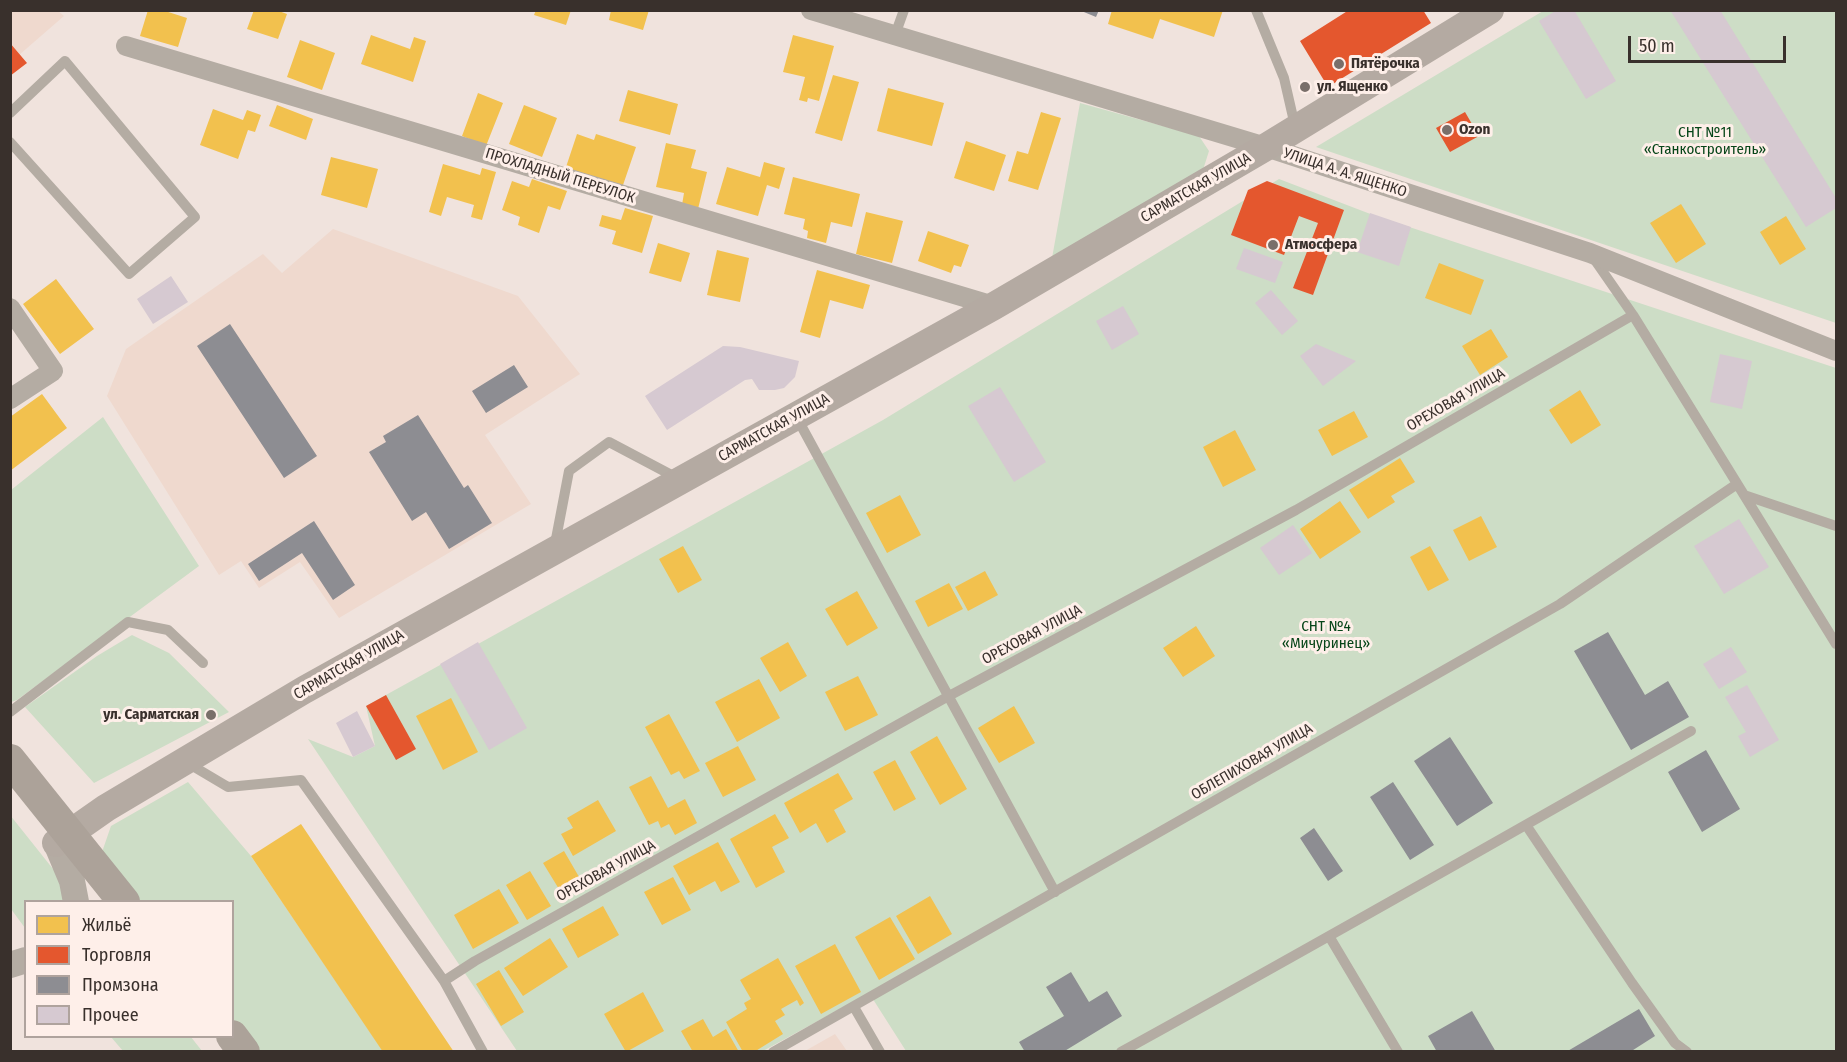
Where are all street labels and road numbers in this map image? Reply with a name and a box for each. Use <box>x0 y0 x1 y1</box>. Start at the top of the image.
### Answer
street label: ПРОХЛАДНЫЙ ПЕРЕУЛОК <box>483 145 637 207</box>
street label: УЛИЦА А. А. ЯЩЕНКО <box>1281 145 1409 201</box>
street label: САРМАТСКАЯ УЛИЦА <box>1138 149 1254 227</box>
street label: ОРЕХОВАЯ УЛИЦА <box>1404 365 1508 435</box>
street label: САРМАТСКАЯ УЛИЦА <box>715 390 833 466</box>
street label: ОРЕХОВАЯ УЛИЦА <box>979 601 1085 669</box>
street label: САРМАТСКАЯ УЛИЦА <box>291 626 407 704</box>
street label: ОБЛЕПИХОВАЯ УЛИЦА <box>1188 720 1316 804</box>
street label: ОРЕХОВАЯ УЛИЦА <box>553 836 659 906</box>

